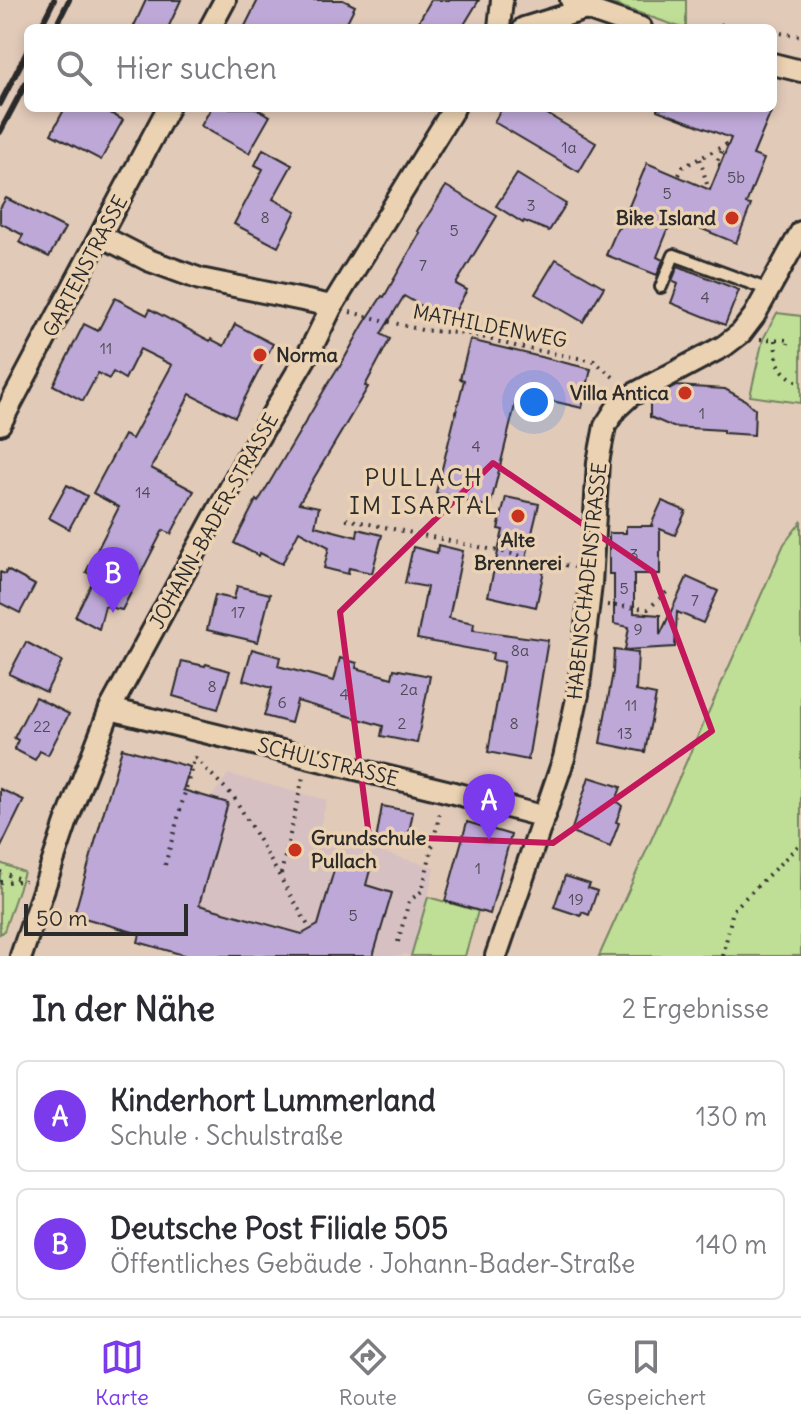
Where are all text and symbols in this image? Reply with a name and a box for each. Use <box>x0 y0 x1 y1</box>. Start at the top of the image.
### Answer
search box <box>24 24 777 112</box>
icon: search <box>52 46 96 90</box>
text: Hier suchen <box>116 49 277 87</box>
house number: 1a <box>561 137 577 157</box>
house number: 5b <box>727 167 745 187</box>
house number: 5 <box>662 183 672 203</box>
street label: GARTENSTRASSE <box>37 191 132 341</box>
house number: 3 <box>526 195 536 215</box>
place label: Bike Island <box>616 205 716 230</box>
house number: 8 <box>260 207 270 227</box>
marker: Bike Island <box>723 209 741 227</box>
house number: 5 <box>449 220 459 240</box>
house number: 7 <box>419 255 427 275</box>
house number: 4 <box>700 287 710 307</box>
street label: MATHILDENWEG <box>411 298 569 353</box>
house number: 11 <box>100 338 112 358</box>
place label: Norma <box>276 342 339 367</box>
marker: Norma <box>251 346 269 364</box>
place label: Villa Antica <box>570 380 670 405</box>
your location <box>514 382 554 422</box>
marker: Villa Antica <box>676 384 694 402</box>
house number: 1 <box>699 403 705 423</box>
street label: JOHANN-BADER-STRASSE <box>144 409 283 633</box>
house number: 4 <box>471 436 481 456</box>
street label: HABENSCHADENSTRASSE <box>562 461 611 701</box>
district label: PULLACH IM ISARTAL <box>349 462 499 520</box>
house number: 14 <box>135 482 151 502</box>
marker: Alte Brennerei <box>509 507 527 525</box>
place label: Alte Brennerei <box>474 527 562 575</box>
house number: 3 <box>629 544 639 564</box>
pin: B <box>87 547 139 613</box>
house number: 5 <box>619 578 629 598</box>
house number: 7 <box>691 590 699 610</box>
house number: 17 <box>231 602 245 622</box>
house number: 9 <box>633 619 643 639</box>
house number: 8a <box>511 640 529 660</box>
house number: 8 <box>207 676 217 696</box>
house number: 2a <box>400 679 418 699</box>
house number: 4 <box>339 684 349 704</box>
house number: 6 <box>277 692 287 712</box>
house number: 11 <box>625 695 637 715</box>
house number: 2 <box>398 713 407 733</box>
house number: 8 <box>509 713 519 733</box>
house number: 22 <box>33 716 51 736</box>
house number: 13 <box>617 723 633 743</box>
street label: SCHULSTRASSE <box>255 732 401 791</box>
pin: A <box>463 774 515 840</box>
place label: Grundschule Pullach <box>311 825 426 873</box>
marker: Grundschule Pullach <box>286 841 304 859</box>
house number: 1 <box>475 858 481 878</box>
house number: 19 <box>568 889 584 909</box>
scale bar <box>24 900 188 936</box>
text: 50 m <box>36 904 88 932</box>
house number: 5 <box>348 905 358 925</box>
text: In der Nähe <box>32 987 215 1030</box>
text: 2 Ergebnisse <box>622 992 769 1025</box>
text: Kinderhort Lummerland <box>110 1081 436 1119</box>
text: A <box>52 1100 68 1133</box>
text: 130 m <box>696 1100 767 1133</box>
text: Schule · Schulstraße <box>110 1119 343 1152</box>
text: Deutsche Post Filiale 505 <box>110 1209 448 1247</box>
text: B <box>51 1228 69 1261</box>
text: 140 m <box>696 1228 767 1261</box>
text: Öffentliches Gebäude · Johann-Bader-Straße <box>110 1247 635 1280</box>
tab: Karte <box>95 1335 149 1411</box>
tab: Route <box>339 1335 397 1411</box>
tab: Gespeichert <box>587 1335 706 1411</box>

